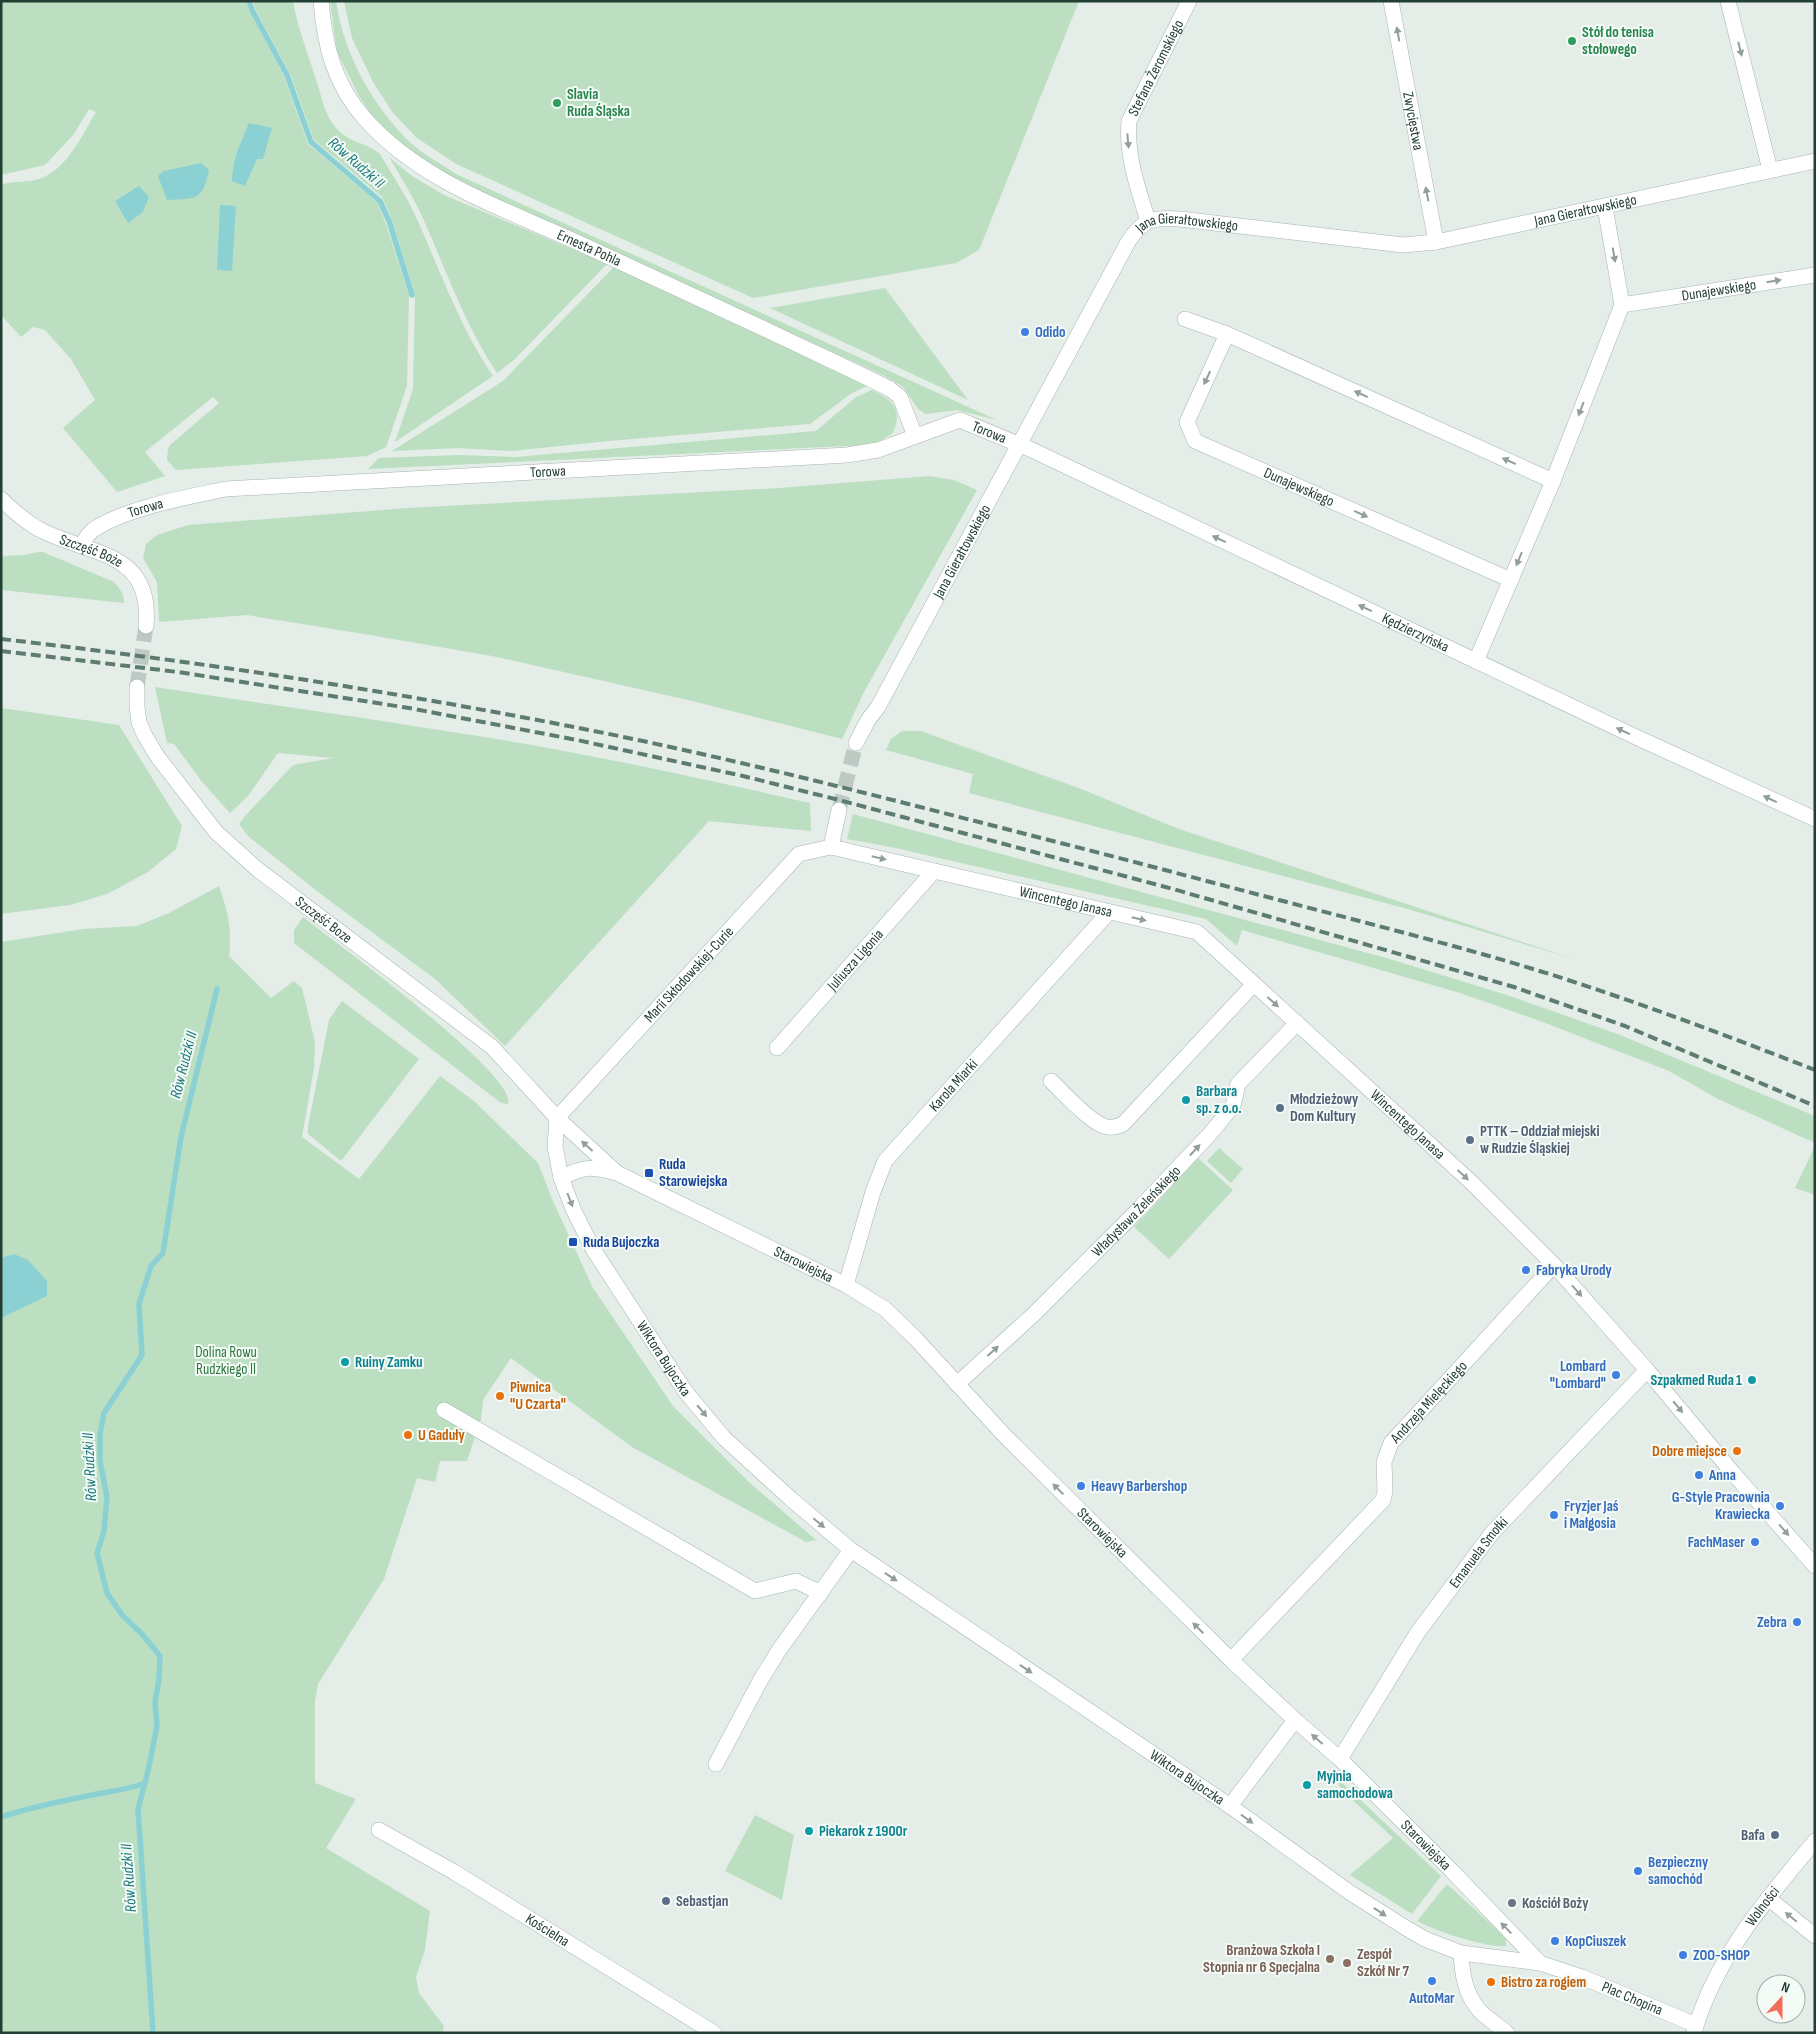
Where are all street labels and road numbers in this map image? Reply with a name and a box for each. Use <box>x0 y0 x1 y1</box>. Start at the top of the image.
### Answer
street label: Stefana Żeromskiego <box>1124 16 1188 119</box>
street label: Zwycięstwa <box>1399 90 1428 152</box>
street label: Jana Gierałtowskiego <box>1532 190 1638 230</box>
street label: Jana Gierałtowskiego <box>1130 209 1239 237</box>
street label: Ernesta Pohla <box>554 225 625 271</box>
street label: Dunajewskiego <box>1680 275 1757 305</box>
street label: Torowa <box>969 417 1010 448</box>
street label: Torowa <box>530 461 566 482</box>
street label: Dunajewskiego <box>1261 463 1337 511</box>
street label: Torowa <box>125 494 165 522</box>
street label: Jana Gierałtowskiego <box>928 501 995 603</box>
street label: Szczęść Boże <box>57 530 127 571</box>
street label: Kędzierzyńska <box>1379 608 1452 656</box>
street label: Wincentego Janasa <box>1018 882 1114 922</box>
street label: Szczęść Boze <box>292 892 356 947</box>
street label: Marii Skłodowskiej-Curie <box>640 922 738 1026</box>
street label: Juliusza Ligonia <box>822 925 888 995</box>
street label: Karola Miarki <box>925 1055 982 1115</box>
street label: Wincentego Janasa <box>1366 1085 1449 1163</box>
street label: Władysława Żeleńskiego <box>1087 1161 1185 1261</box>
street label: Starowiejska <box>771 1242 837 1287</box>
street label: Wiktora Bujoczka <box>633 1317 695 1400</box>
street label: Andrzeja Mielęckiego <box>1386 1357 1471 1448</box>
street label: Starowiejska <box>1073 1503 1132 1562</box>
street label: Emanuela Smołki <box>1445 1513 1512 1592</box>
street label: Wiktora Bujoczka <box>1146 1745 1228 1809</box>
street label: Starowiejska <box>1397 1816 1455 1874</box>
street label: Wolności <box>1741 1882 1784 1930</box>
street label: Kościelna <box>522 1909 573 1951</box>
street label: Plac Chopina <box>1599 1977 1666 2020</box>

